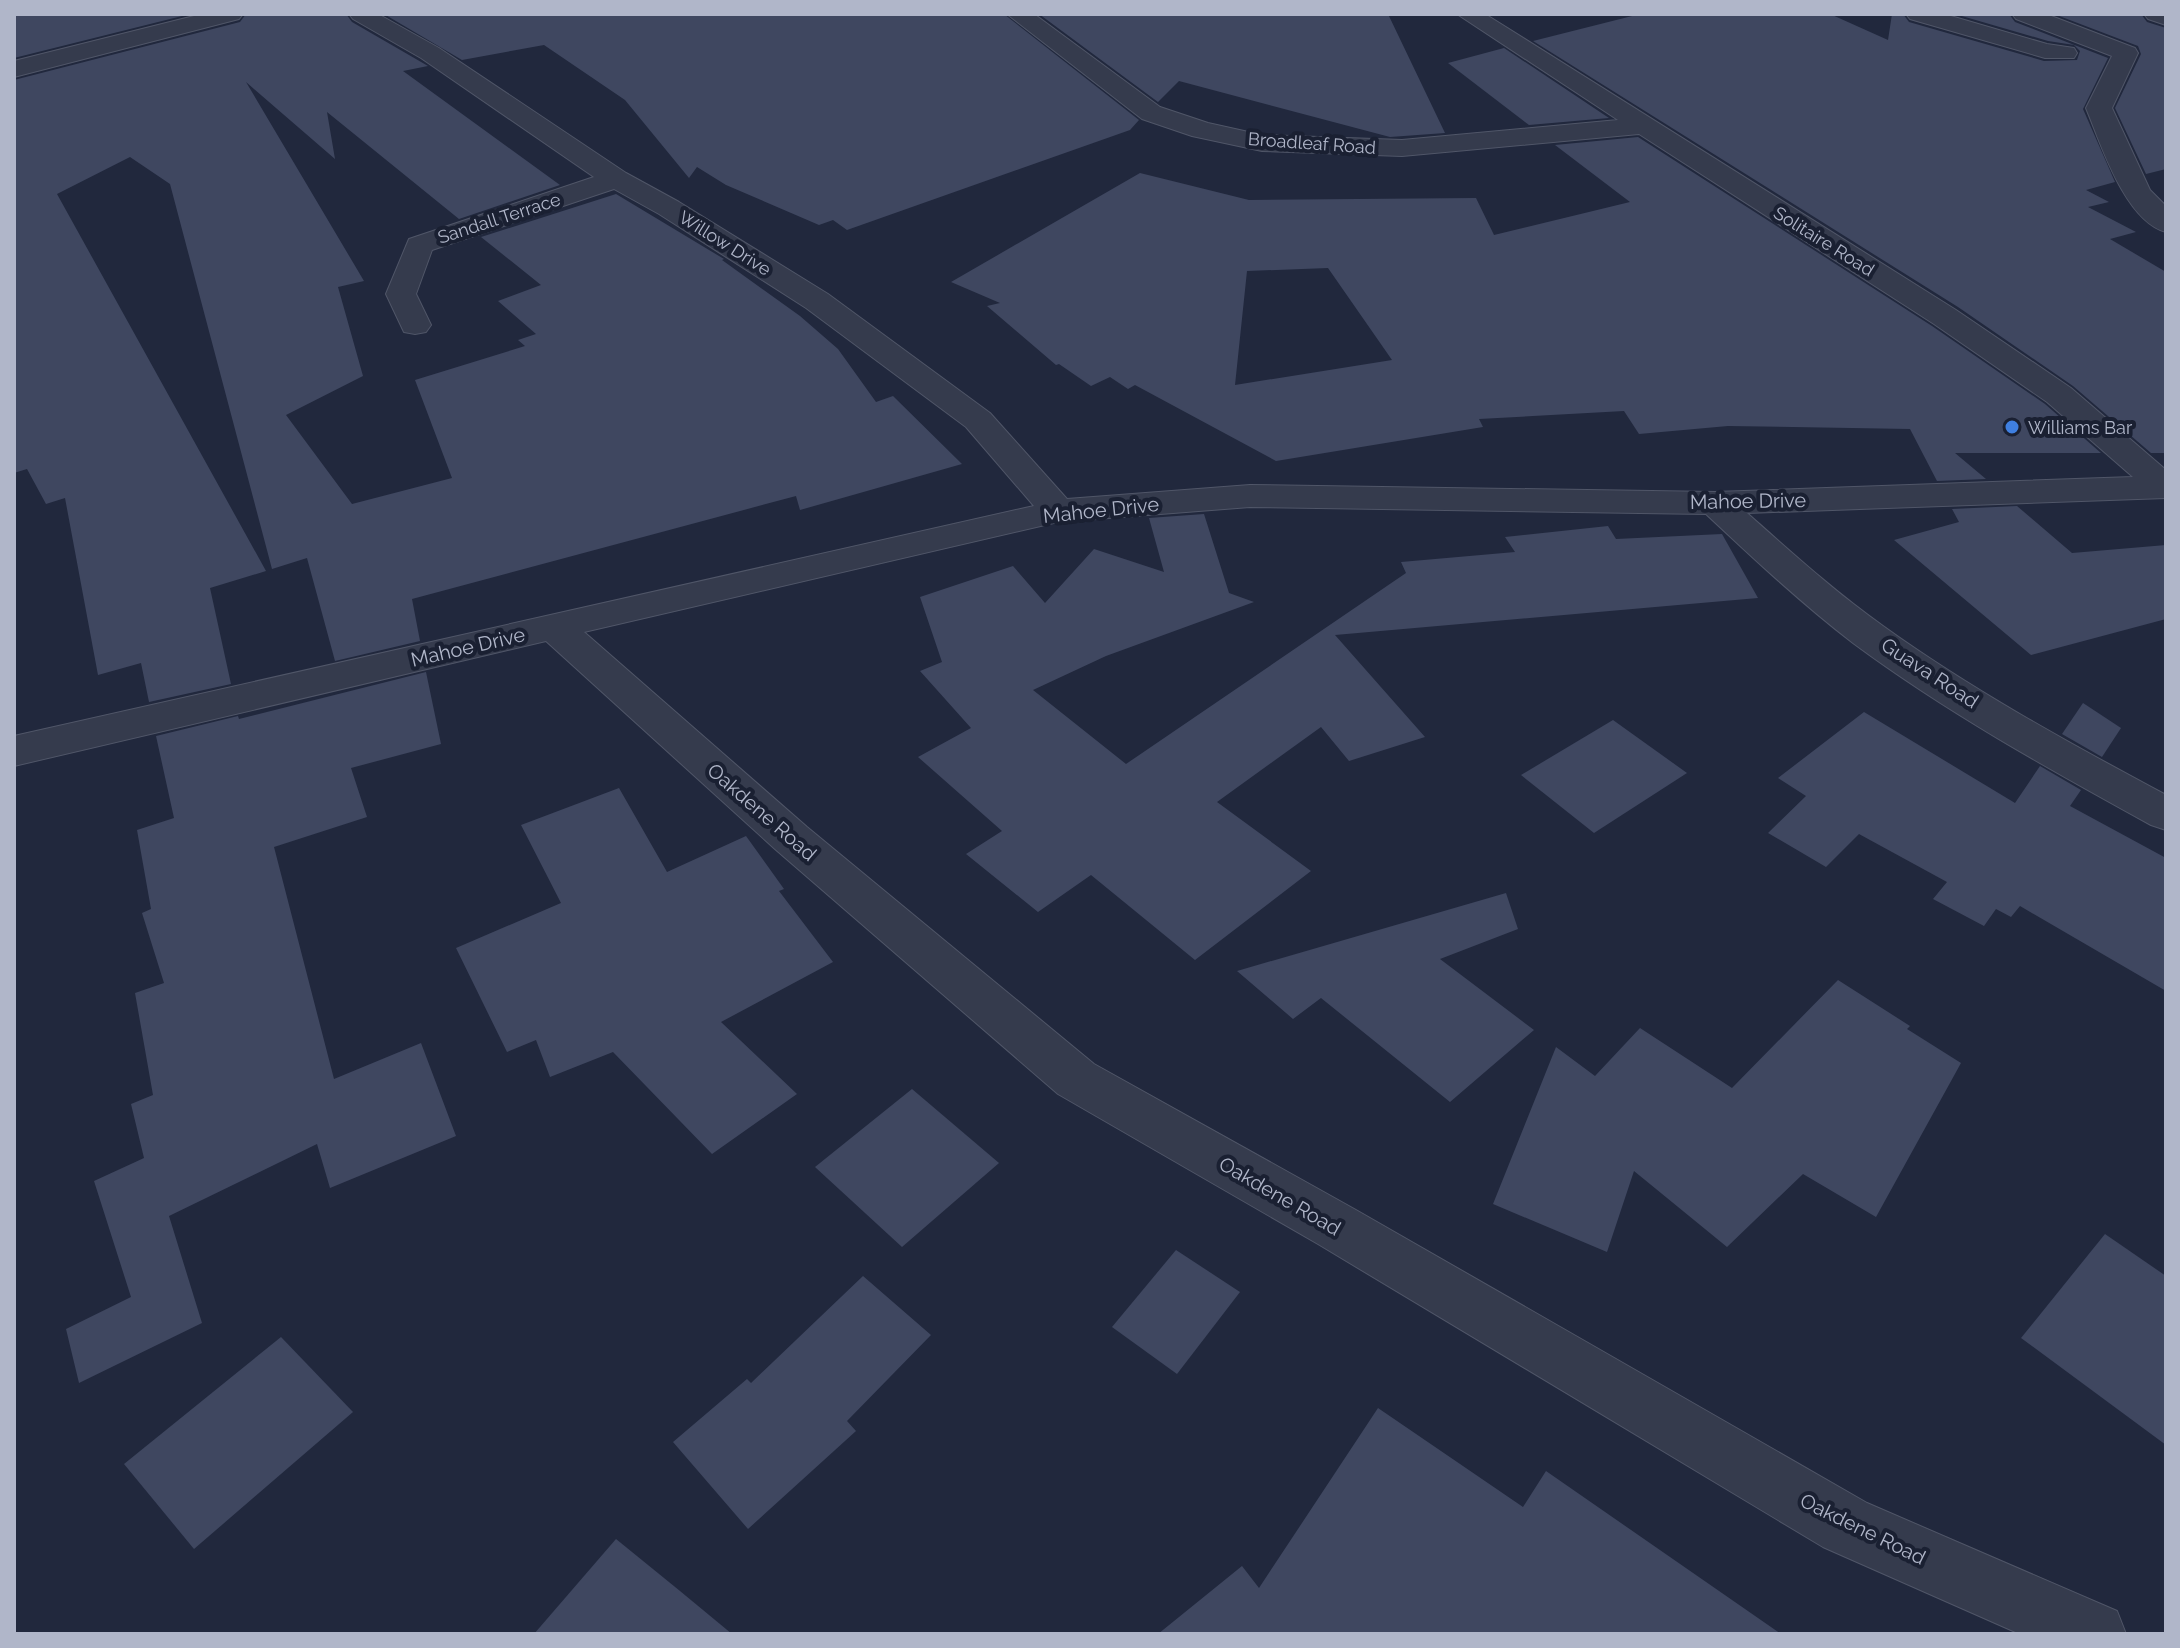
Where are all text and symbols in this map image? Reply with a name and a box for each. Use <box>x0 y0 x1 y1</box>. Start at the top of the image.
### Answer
street label: Broadleaf Road <box>1247 128 1377 158</box>
street label: Sandall Terrace <box>435 188 563 248</box>
street label: Solitaire Road <box>1770 202 1878 280</box>
street label: Willow Drive <box>675 206 775 280</box>
place label: Williams Bar <box>2028 417 2133 438</box>
marker: Williams Bar <box>2003 418 2021 436</box>
street label: Mahoe Drive <box>1690 488 1807 514</box>
street label: Mahoe Drive <box>1042 492 1160 528</box>
street label: Mahoe Drive <box>409 622 528 672</box>
street label: Guava Road <box>1877 633 1983 713</box>
street label: Oakdene Road <box>703 758 821 866</box>
street label: Oakdene Road <box>1215 1151 1345 1241</box>
street label: Oakdene Road <box>1796 1488 1930 1570</box>

